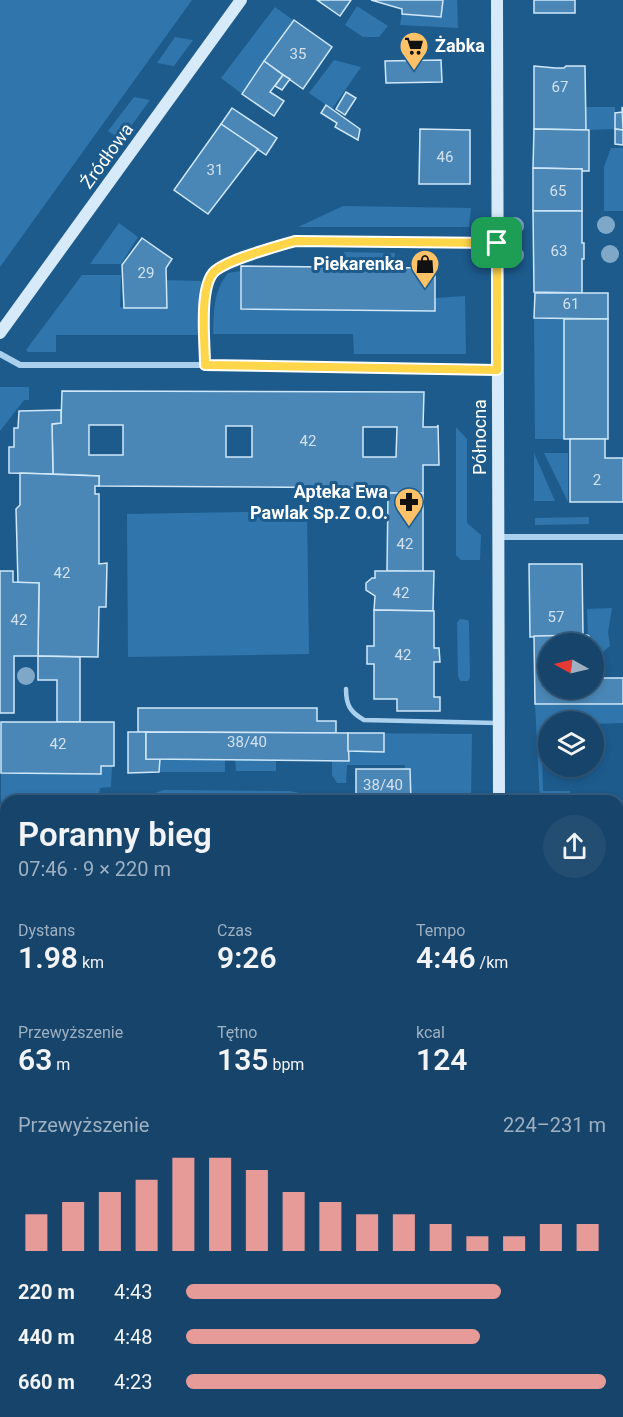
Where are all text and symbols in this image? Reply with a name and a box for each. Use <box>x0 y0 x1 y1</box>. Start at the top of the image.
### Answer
supermarket icon: Żabka <box>398 30 430 72</box>
place label: Żabka <box>435 35 485 56</box>
house number: 35 <box>290 45 306 63</box>
house number: 67 <box>552 78 568 96</box>
street label: Źródłowa <box>76 119 137 192</box>
house number: 46 <box>437 148 453 166</box>
house number: 31 <box>207 161 223 179</box>
house number: 65 <box>550 182 566 200</box>
pin <box>471 217 522 268</box>
icon: arrive <box>480 226 513 259</box>
house number: 63 <box>551 242 567 260</box>
shop icon: Piekarenka <box>409 248 441 290</box>
place label: Piekarenka <box>313 253 404 274</box>
house number: 29 <box>138 264 154 282</box>
house number: 61 <box>563 295 579 313</box>
street label: Północna <box>469 399 490 475</box>
house number: 42 <box>300 432 316 450</box>
house number: 2 <box>593 471 601 489</box>
place label: Apteka Ewa Pawlak Sp.Z O.O. <box>250 481 388 523</box>
pharmacy icon: Apteka Ewa Pawlak Sp.Z O.O. <box>393 486 425 528</box>
house number: 42 <box>397 535 413 553</box>
house number: 42 <box>54 564 70 582</box>
house number: 42 <box>393 584 409 602</box>
house number: 57 <box>548 608 564 626</box>
house number: 42 <box>11 611 27 629</box>
north arrow <box>538 633 604 699</box>
map controls <box>538 633 604 777</box>
house number: 42 <box>395 646 411 664</box>
button: layers <box>538 711 604 777</box>
house number: 38/40 <box>227 733 267 751</box>
house number: 42 <box>50 735 66 753</box>
house number: 38/40 <box>363 776 403 794</box>
text: Poranny bieg <box>18 815 212 854</box>
button: share <box>543 815 606 878</box>
text: 07:46 · 9 × 220 m <box>18 857 171 881</box>
text: Dystans <box>18 921 75 940</box>
text: Czas <box>217 921 252 940</box>
text: Tempo <box>416 921 465 940</box>
text: 1.98 <box>18 940 78 975</box>
text: 9:26 <box>217 940 277 975</box>
text: 4:46 <box>416 940 476 975</box>
text: km <box>78 953 104 972</box>
text: /km <box>476 953 508 972</box>
text: Przewyższenie <box>18 1023 123 1042</box>
text: Tętno <box>217 1023 257 1042</box>
text: kcal <box>416 1023 445 1042</box>
text: 63 <box>18 1042 52 1077</box>
text: 135 <box>217 1042 268 1077</box>
text: 124 <box>416 1042 467 1077</box>
text: m <box>52 1055 70 1074</box>
text: bpm <box>268 1055 304 1074</box>
text: Przewyższenie <box>18 1113 149 1137</box>
text: 224–231 m <box>503 1113 606 1137</box>
text: 220 m <box>18 1280 75 1304</box>
text: 4:43 <box>114 1280 153 1304</box>
text: 440 m <box>18 1325 75 1349</box>
text: 4:48 <box>114 1325 153 1349</box>
text: 660 m <box>18 1370 75 1394</box>
text: 4:23 <box>114 1370 153 1394</box>

